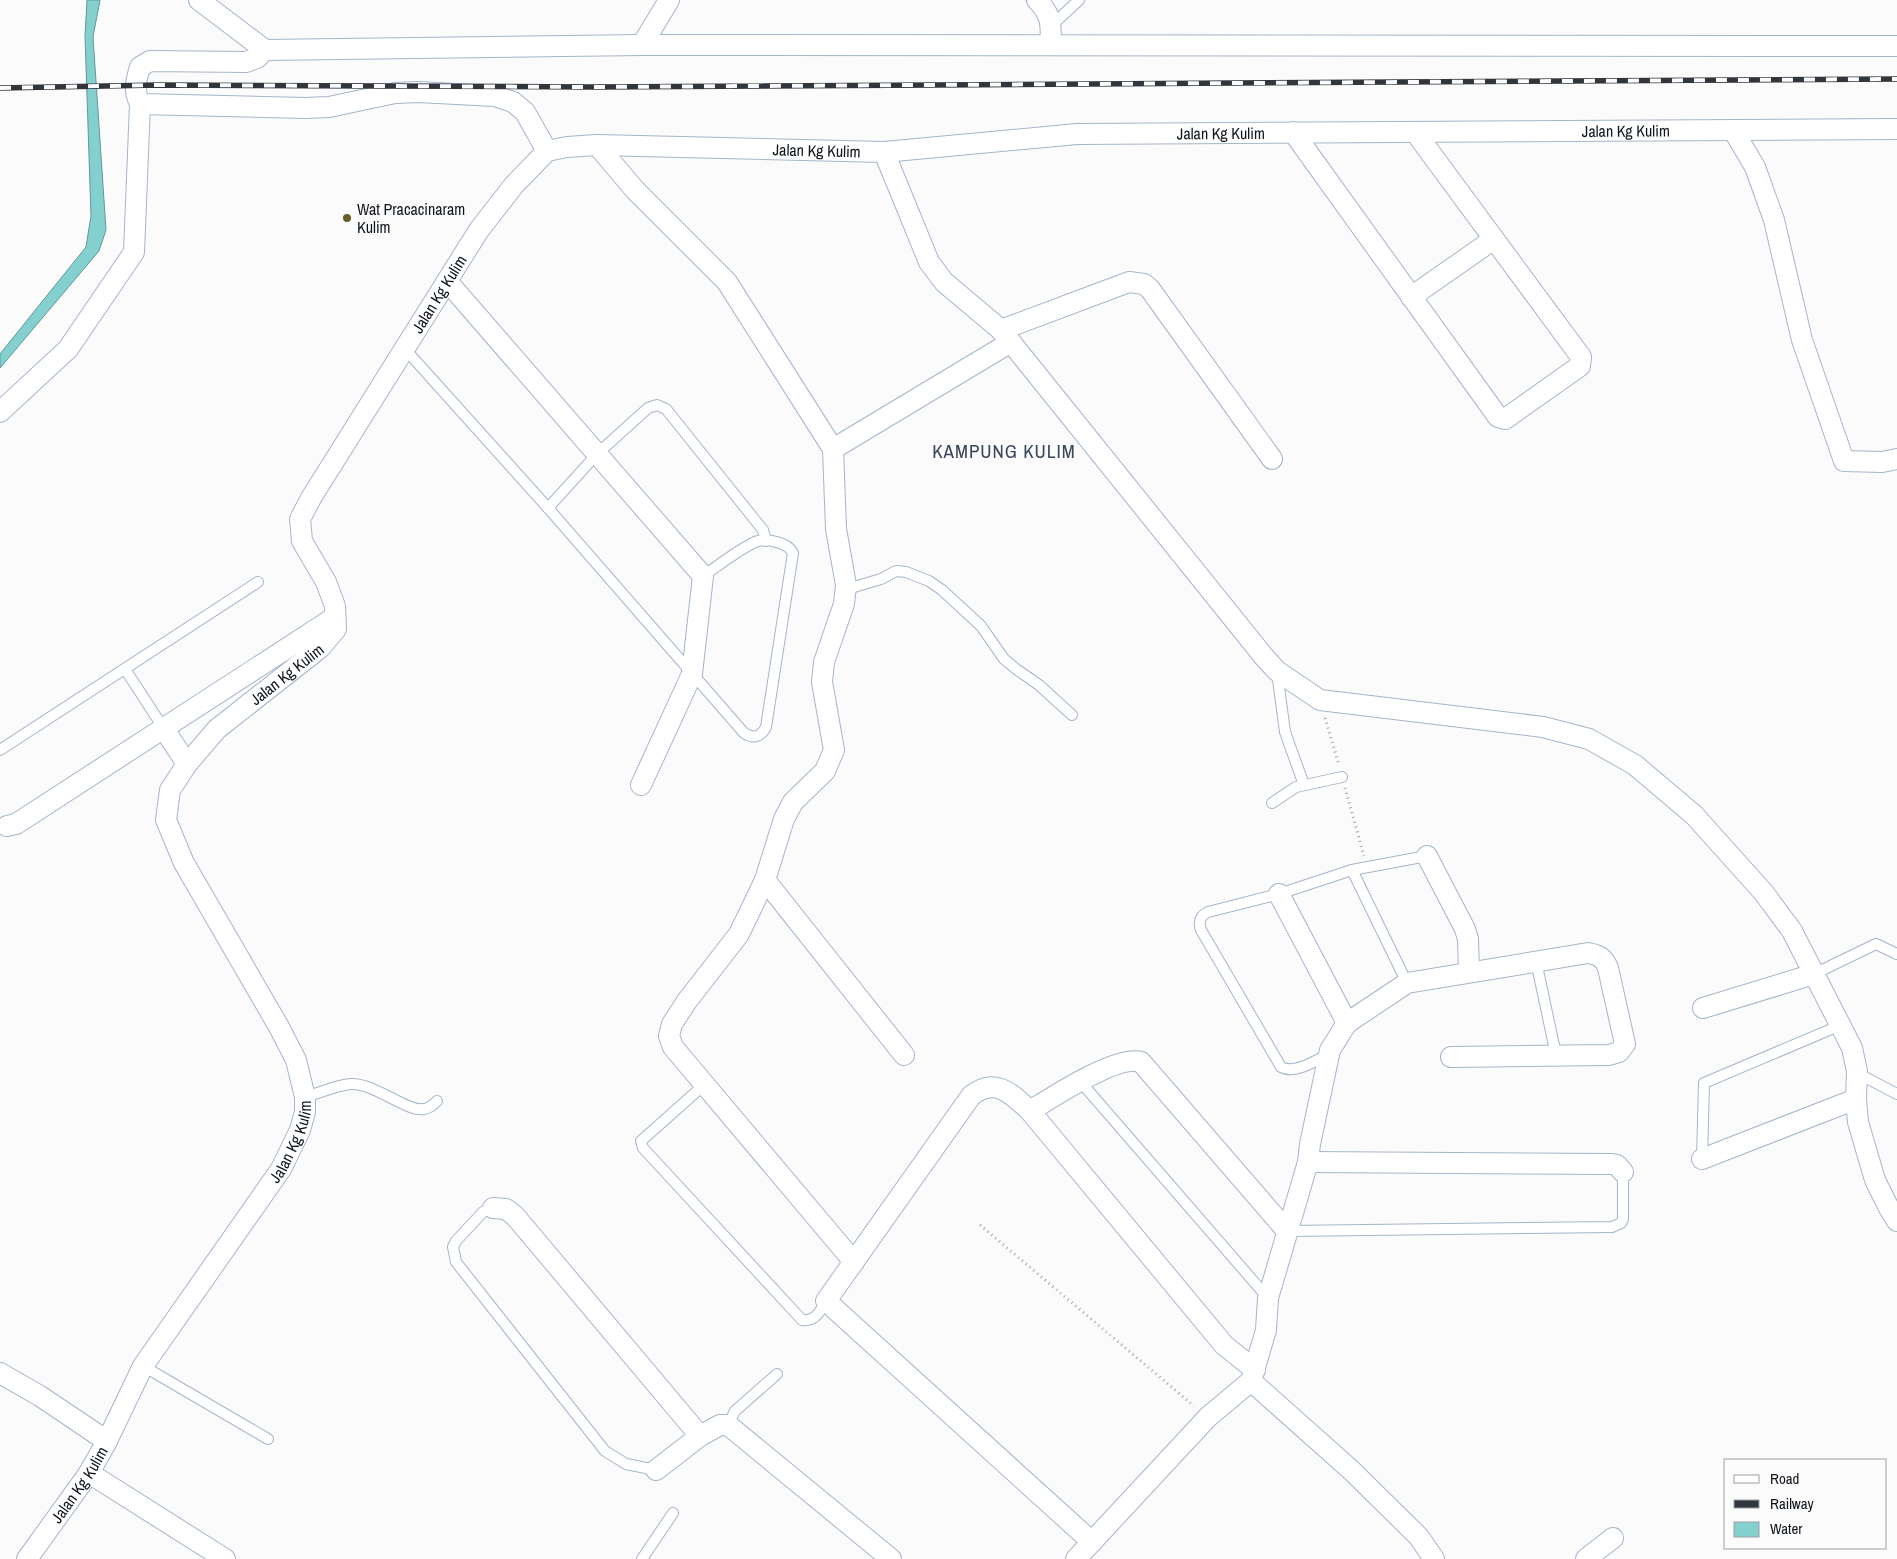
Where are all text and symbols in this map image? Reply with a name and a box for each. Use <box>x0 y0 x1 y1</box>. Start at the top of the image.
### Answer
street label: Jalan Kg Kulim <box>1582 119 1670 142</box>
street label: Jalan Kg Kulim <box>1177 122 1265 144</box>
street label: Jalan Kg Kulim <box>772 138 861 162</box>
place label: Wat Pracacinaram Kulim <box>357 198 465 238</box>
marker: Wat Pracacinaram Kulim <box>341 212 353 224</box>
street label: Jalan Kg Kulim <box>406 251 472 337</box>
district label: KAMPUNG KULIM <box>932 438 1076 464</box>
street label: Jalan Kg Kulim <box>245 638 328 710</box>
street label: Jalan Kg Kulim <box>264 1101 316 1187</box>
street label: Jalan Kg Kulim <box>46 1442 113 1527</box>
legend <box>1724 1459 1887 1549</box>
text: Road <box>1770 1468 1799 1489</box>
text: Railway <box>1770 1493 1815 1514</box>
text: Water <box>1770 1518 1802 1539</box>

